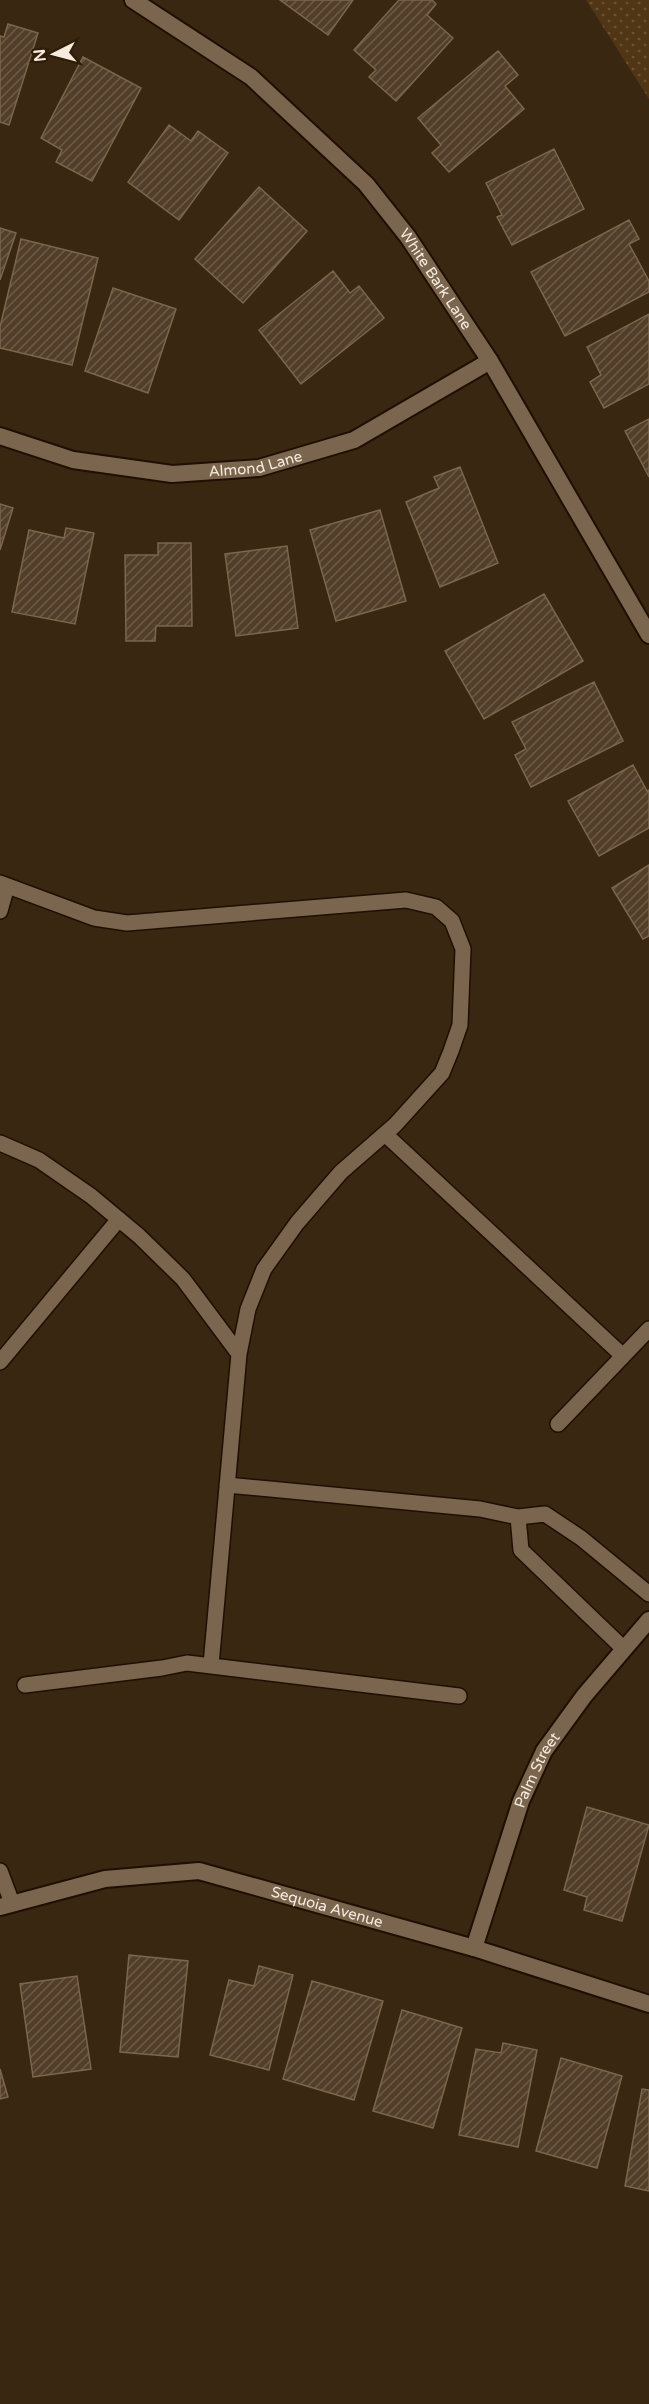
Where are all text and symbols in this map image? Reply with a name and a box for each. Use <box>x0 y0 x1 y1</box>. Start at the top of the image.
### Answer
north arrow <box>24 24 84 84</box>
text: N <box>29 48 51 63</box>
street label: White Bark Lane <box>396 225 476 333</box>
street label: Almond Lane <box>208 447 304 480</box>
street label: Palm Street <box>510 1729 564 1810</box>
street label: Sequoia Avenue <box>269 1883 385 1931</box>

